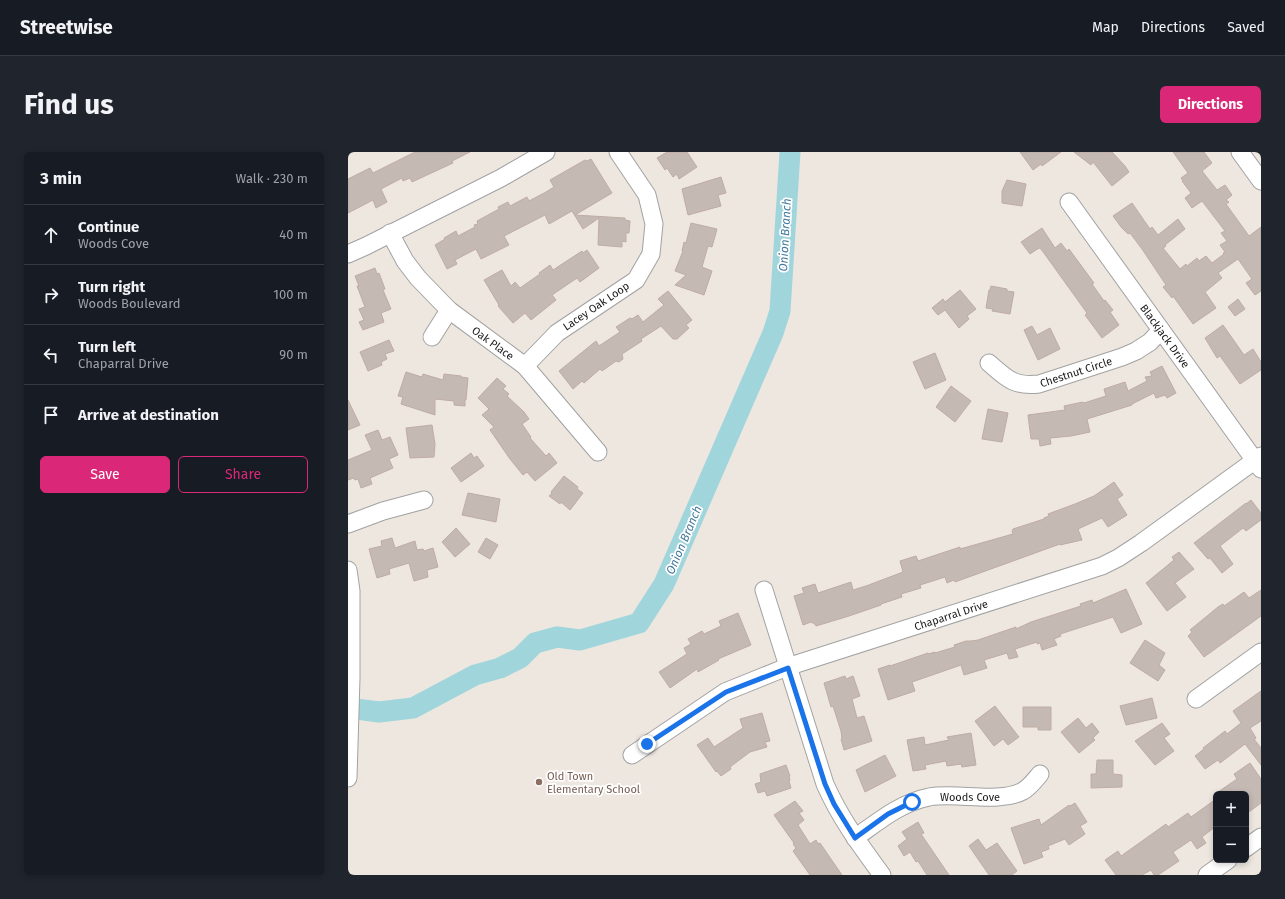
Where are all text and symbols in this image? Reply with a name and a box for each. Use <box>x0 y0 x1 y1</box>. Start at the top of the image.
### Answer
text: Streetwise <box>20 16 113 39</box>
text: Map <box>1092 19 1119 36</box>
text: Directions <box>1141 19 1205 36</box>
text: Saved <box>1227 19 1265 36</box>
button: Directions <box>1160 86 1261 123</box>
text: Find us <box>24 88 114 121</box>
text: 3 min <box>40 168 82 189</box>
text: Walk · 230 m <box>236 171 308 186</box>
water label: Onion Branch <box>776 198 794 272</box>
text: Continue <box>78 218 139 236</box>
icon: ahead <box>40 224 62 246</box>
text: 40 m <box>279 227 308 242</box>
text: Woods Cove <box>78 236 149 251</box>
text: Turn right <box>78 278 145 296</box>
street label: Lacey Oak Loop <box>561 279 632 333</box>
icon: right <box>40 284 62 306</box>
text: 100 m <box>273 287 308 302</box>
text: Woods Boulevard <box>78 296 181 311</box>
street label: Blackjack Drive <box>1137 302 1192 371</box>
street label: Oak Place <box>469 324 516 363</box>
text: Turn left <box>78 338 136 356</box>
icon: left <box>40 344 62 366</box>
text: 90 m <box>279 347 308 362</box>
street label: Chestnut Circle <box>1039 355 1114 390</box>
text: Chaparral Drive <box>78 356 169 371</box>
icon: arrive <box>40 404 62 426</box>
text: Arrive at destination <box>78 406 219 424</box>
button: Save <box>40 456 170 493</box>
button: Share <box>178 456 308 493</box>
water label: Onion Branch <box>663 503 705 577</box>
street label: Chaparral Drive <box>913 597 990 634</box>
route end <box>638 735 656 753</box>
place label: Old Town Elementary School <box>547 770 640 796</box>
marker: Old Town Elementary School <box>534 777 544 787</box>
street label: Woods Cove <box>940 791 1000 804</box>
map controls <box>1213 791 1249 863</box>
button: + <box>1213 791 1249 827</box>
route start <box>903 793 921 811</box>
button: − <box>1213 827 1249 863</box>

